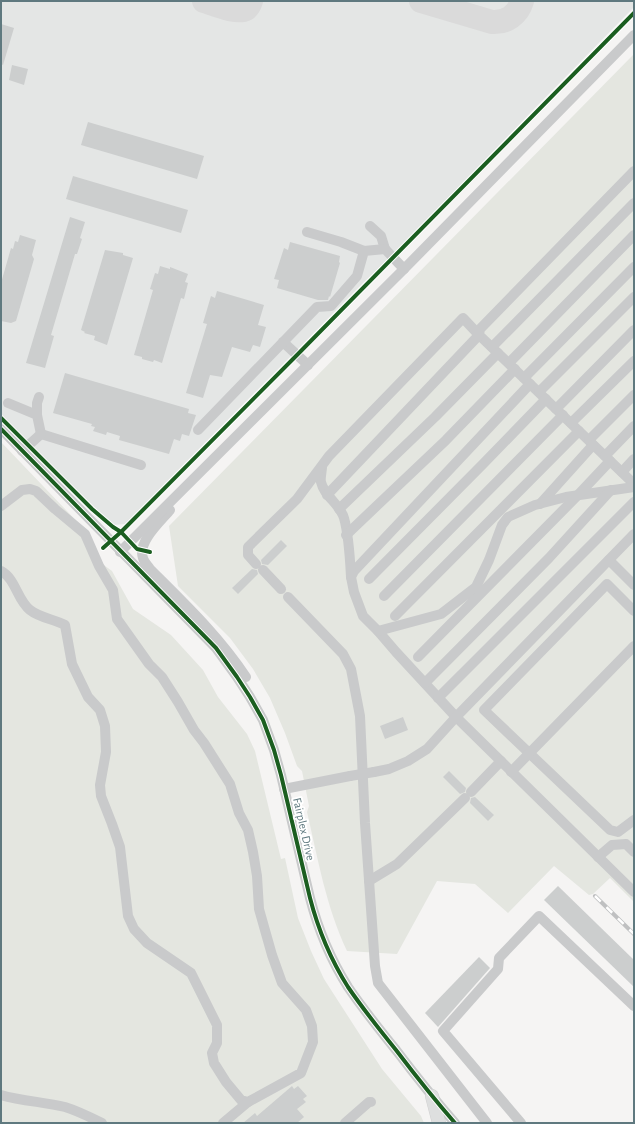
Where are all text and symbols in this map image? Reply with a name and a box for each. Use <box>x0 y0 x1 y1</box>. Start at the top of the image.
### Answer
street label: Fairplex Drive <box>291 796 317 862</box>

